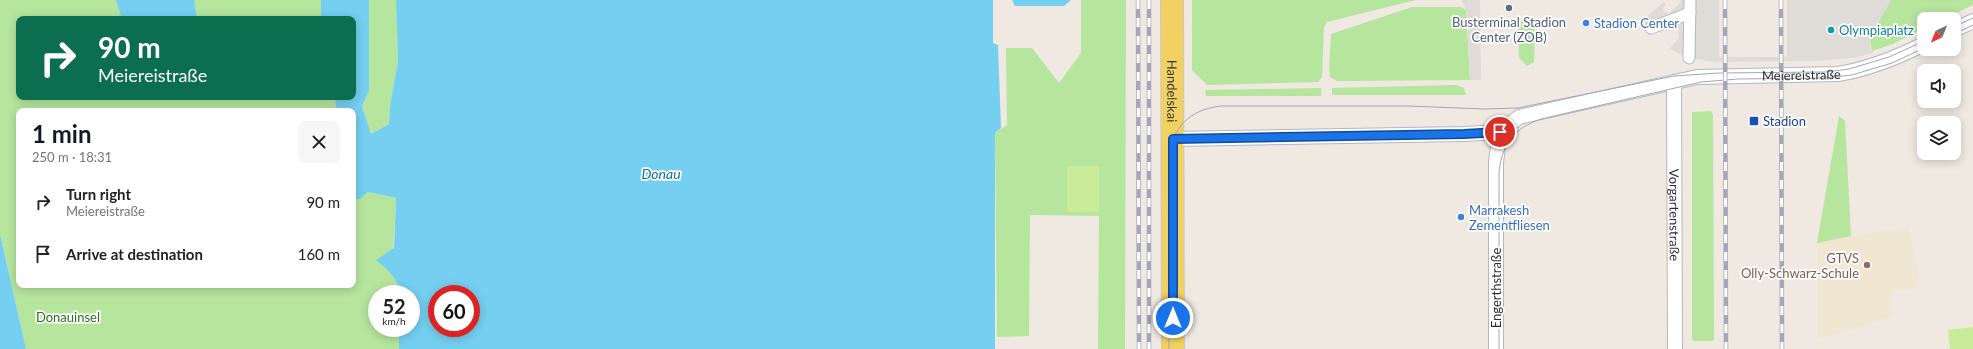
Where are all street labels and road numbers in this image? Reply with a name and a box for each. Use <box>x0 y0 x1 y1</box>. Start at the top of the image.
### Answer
street label: Handelskai <box>1164 60 1180 122</box>
street label: Meiereistraße <box>1762 66 1841 84</box>
street label: Vorgartenstraße <box>1666 169 1683 261</box>
street label: Engerthstraße <box>1488 248 1504 328</box>

